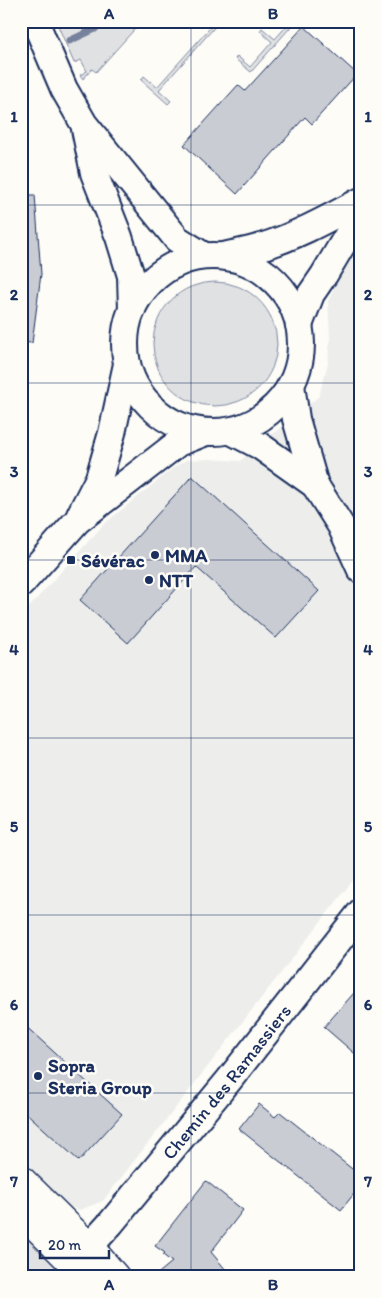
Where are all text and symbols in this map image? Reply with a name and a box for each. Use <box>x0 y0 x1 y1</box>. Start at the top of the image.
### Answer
text: A <box>103 4 115 23</box>
text: B <box>268 4 279 23</box>
text: 1 <box>10 107 18 126</box>
text: 1 <box>364 107 372 126</box>
text: 2 <box>10 285 19 304</box>
text: 2 <box>364 285 373 304</box>
text: 3 <box>10 462 19 481</box>
text: 3 <box>364 462 373 481</box>
place label: MMA <box>165 544 208 567</box>
place label: Sévérac <box>81 549 145 572</box>
marker: MMA <box>149 549 161 561</box>
marker: Sévérac <box>65 554 77 566</box>
place label: NTT <box>159 569 193 592</box>
marker: NTT <box>143 574 155 586</box>
text: 4 <box>9 640 19 659</box>
text: 4 <box>363 640 373 659</box>
text: 5 <box>10 817 19 836</box>
text: 5 <box>364 817 373 836</box>
text: 6 <box>10 995 19 1014</box>
text: 6 <box>364 995 373 1014</box>
street label: Chemin des Ramassiers <box>157 1000 296 1164</box>
place label: Sopra Steria Group <box>48 1054 152 1099</box>
marker: Sopra Steria Group <box>32 1070 44 1082</box>
text: 7 <box>9 1172 18 1191</box>
text: 7 <box>363 1172 372 1191</box>
scale bar <box>40 1228 109 1260</box>
text: 20 m <box>48 1236 82 1254</box>
text: A <box>103 1275 115 1294</box>
text: B <box>268 1275 279 1294</box>

